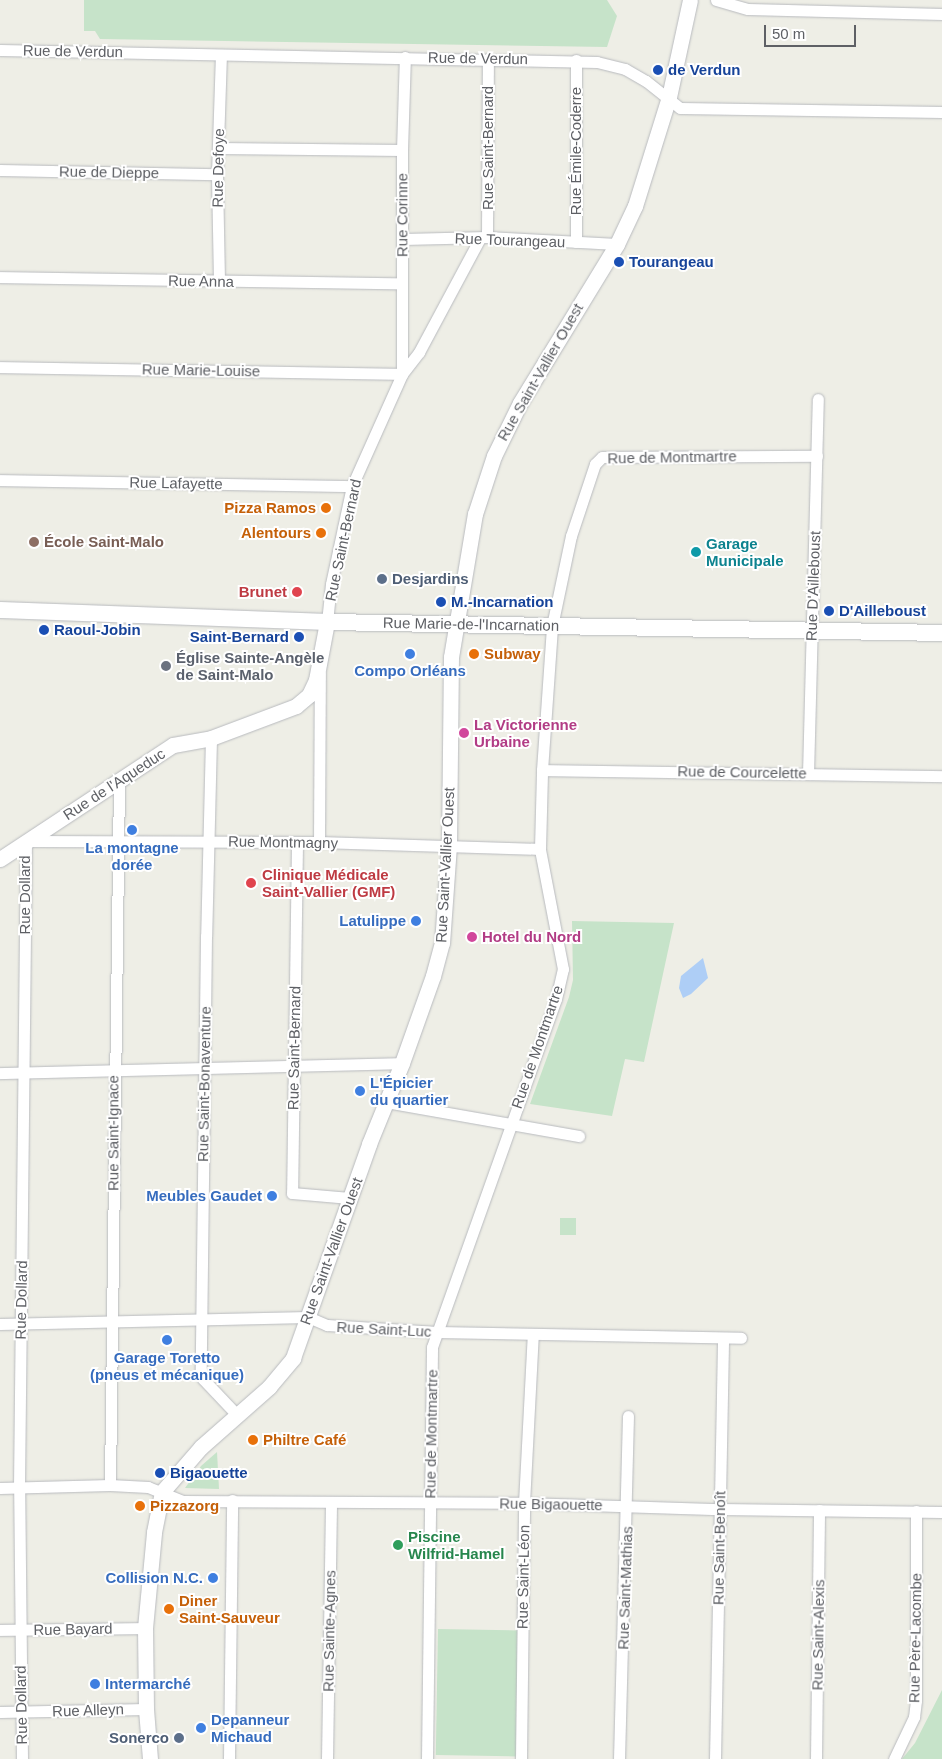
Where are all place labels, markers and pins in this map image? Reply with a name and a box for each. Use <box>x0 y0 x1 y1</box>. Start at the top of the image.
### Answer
place label: de Verdun <box>668 61 741 79</box>
marker: de Verdun <box>652 64 664 76</box>
place label: Tourangeau <box>629 253 714 271</box>
marker: Tourangeau <box>613 256 625 268</box>
place label: Pizza Ramos <box>224 499 316 517</box>
marker: Pizza Ramos <box>320 502 332 514</box>
place label: Alentours <box>241 524 311 542</box>
marker: Alentours <box>315 527 327 539</box>
place label: École Saint-Malo <box>44 533 164 551</box>
place label: Garage Municipale <box>706 534 784 569</box>
marker: École Saint-Malo <box>28 536 40 548</box>
marker: Garage Municipale <box>690 546 702 558</box>
place label: Desjardins <box>392 570 469 588</box>
marker: Desjardins <box>376 573 388 585</box>
place label: Brunet <box>239 583 287 601</box>
marker: Brunet <box>291 586 303 598</box>
place label: M.-Incarnation <box>451 593 554 611</box>
marker: M.-Incarnation <box>435 596 447 608</box>
place label: D'Ailleboust <box>839 602 926 620</box>
marker: D'Ailleboust <box>823 605 835 617</box>
place label: Raoul-Jobin <box>54 621 141 639</box>
marker: Raoul-Jobin <box>38 624 50 636</box>
place label: Saint-Bernard <box>190 628 289 646</box>
marker: Saint-Bernard <box>293 631 305 643</box>
place label: Subway <box>484 645 541 663</box>
place label: Église Sainte-Angèle de Saint-Malo <box>176 648 324 683</box>
marker: Compo Orléans <box>404 648 416 660</box>
marker: Subway <box>468 648 480 660</box>
marker: Église Sainte-Angèle de Saint-Malo <box>160 660 172 672</box>
place label: Compo Orléans <box>354 662 466 680</box>
place label: La Victorienne Urbaine <box>474 715 577 750</box>
marker: La Victorienne Urbaine <box>458 727 470 739</box>
marker: La montagne dorée <box>126 824 138 836</box>
place label: La montagne dorée <box>85 838 179 873</box>
place label: Clinique Médicale Saint-Vallier (GMF) <box>262 865 395 900</box>
marker: Clinique Médicale Saint-Vallier (GMF) <box>244 876 258 890</box>
place label: Latulippe <box>339 912 406 930</box>
marker: Latulippe <box>410 915 422 927</box>
place label: Hotel du Nord <box>482 928 581 946</box>
marker: Hotel du Nord <box>466 931 478 943</box>
place label: L'Épicier du quartier <box>370 1073 448 1108</box>
marker: L'Épicier du quartier <box>354 1085 366 1097</box>
place label: Meubles Gaudet <box>146 1187 262 1205</box>
marker: Meubles Gaudet <box>266 1190 278 1202</box>
marker: Garage Toretto (pneus et mécanique) <box>161 1334 173 1346</box>
place label: Garage Toretto (pneus et mécanique) <box>90 1348 244 1383</box>
place label: Philtre Café <box>263 1431 346 1449</box>
marker: Philtre Café <box>247 1434 259 1446</box>
place label: Bigaouette <box>170 1464 248 1482</box>
marker: Bigaouette <box>154 1467 166 1479</box>
place label: Pizzazorg <box>150 1497 219 1515</box>
marker: Pizzazorg <box>134 1500 146 1512</box>
place label: Piscine Wilfrid-Hamel <box>408 1527 505 1562</box>
marker: Piscine Wilfrid-Hamel <box>392 1539 404 1551</box>
place label: Collision N.C. <box>106 1569 203 1587</box>
marker: Collision N.C. <box>207 1572 219 1584</box>
place label: Diner Saint-Sauveur <box>179 1591 280 1626</box>
marker: Diner Saint-Sauveur <box>163 1603 175 1615</box>
place label: Intermarché <box>105 1675 191 1693</box>
marker: Intermarché <box>89 1678 101 1690</box>
place label: Depanneur Michaud <box>211 1710 289 1745</box>
marker: Depanneur Michaud <box>195 1722 207 1734</box>
place label: Sonerco <box>109 1729 169 1747</box>
marker: Sonerco <box>173 1732 185 1744</box>

